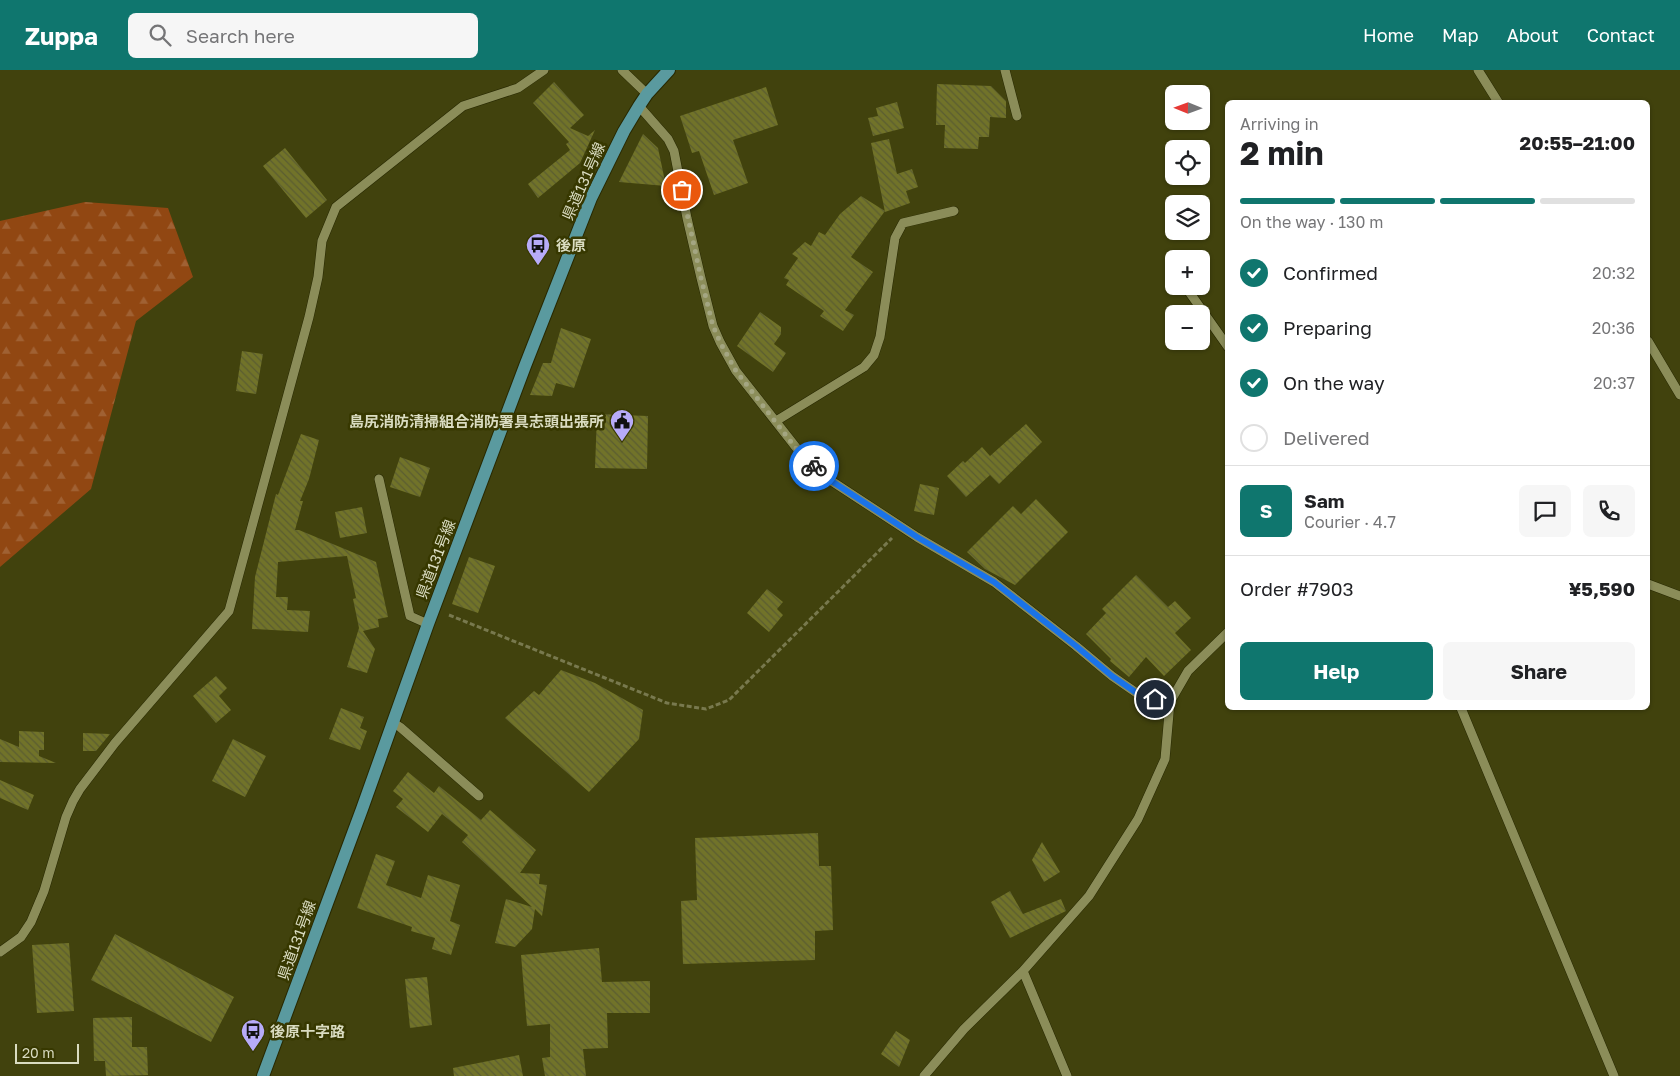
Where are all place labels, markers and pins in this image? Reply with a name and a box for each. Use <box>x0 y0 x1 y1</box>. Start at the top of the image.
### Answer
pin <box>661 169 703 211</box>
bus stop icon: 後原 <box>525 232 551 266</box>
place label: 後原 <box>556 236 586 254</box>
public building icon: 島尻消防清掃組合消防署具志頭出張所 <box>609 408 635 442</box>
place label: 島尻消防清掃組合消防署具志頭出張所 <box>349 412 604 430</box>
pin <box>1134 678 1176 720</box>
bus stop icon: 後原十字路 <box>240 1018 266 1052</box>
place label: 後原十字路 <box>270 1022 345 1040</box>

